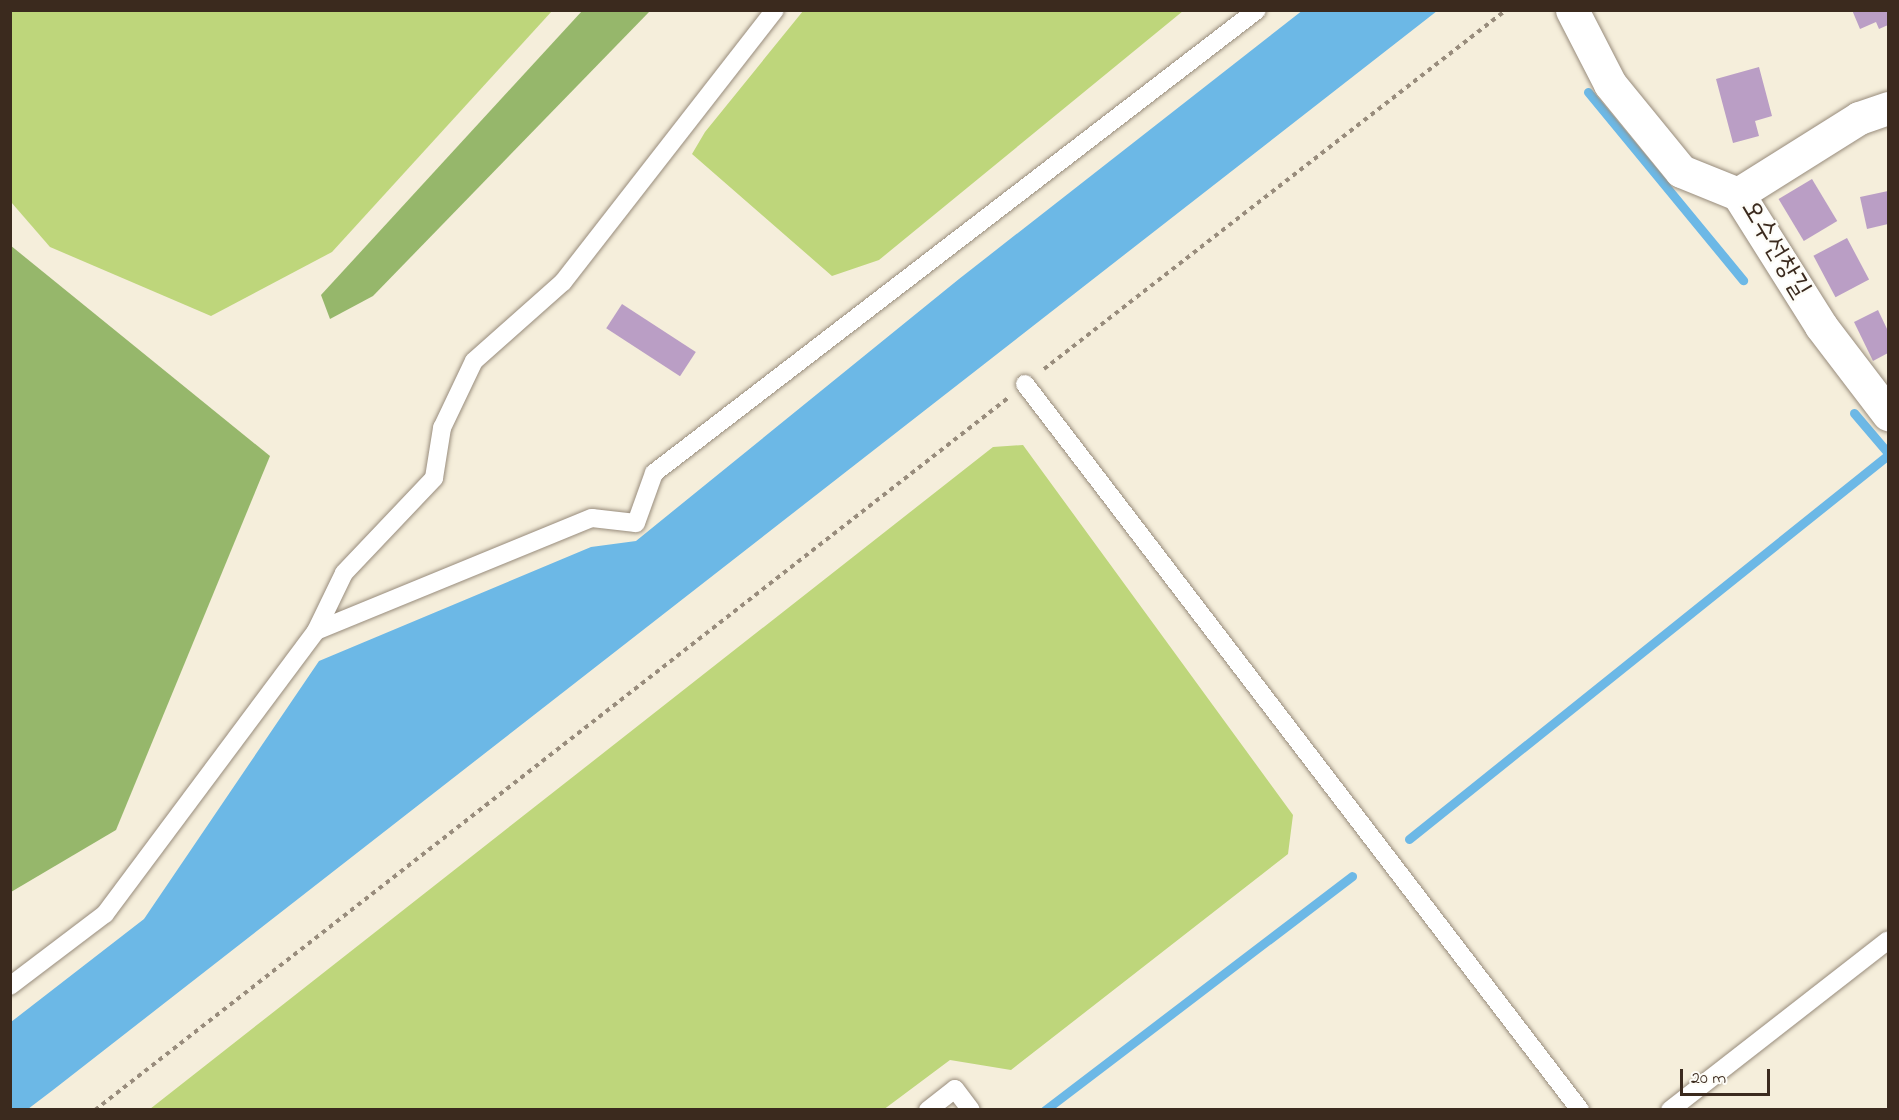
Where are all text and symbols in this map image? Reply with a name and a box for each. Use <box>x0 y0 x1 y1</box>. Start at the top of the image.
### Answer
street label: 오수선창길 <box>1733 194 1817 304</box>
scale bar <box>1683 1057 1773 1095</box>
text: 20 m <box>1691 1066 1726 1092</box>

